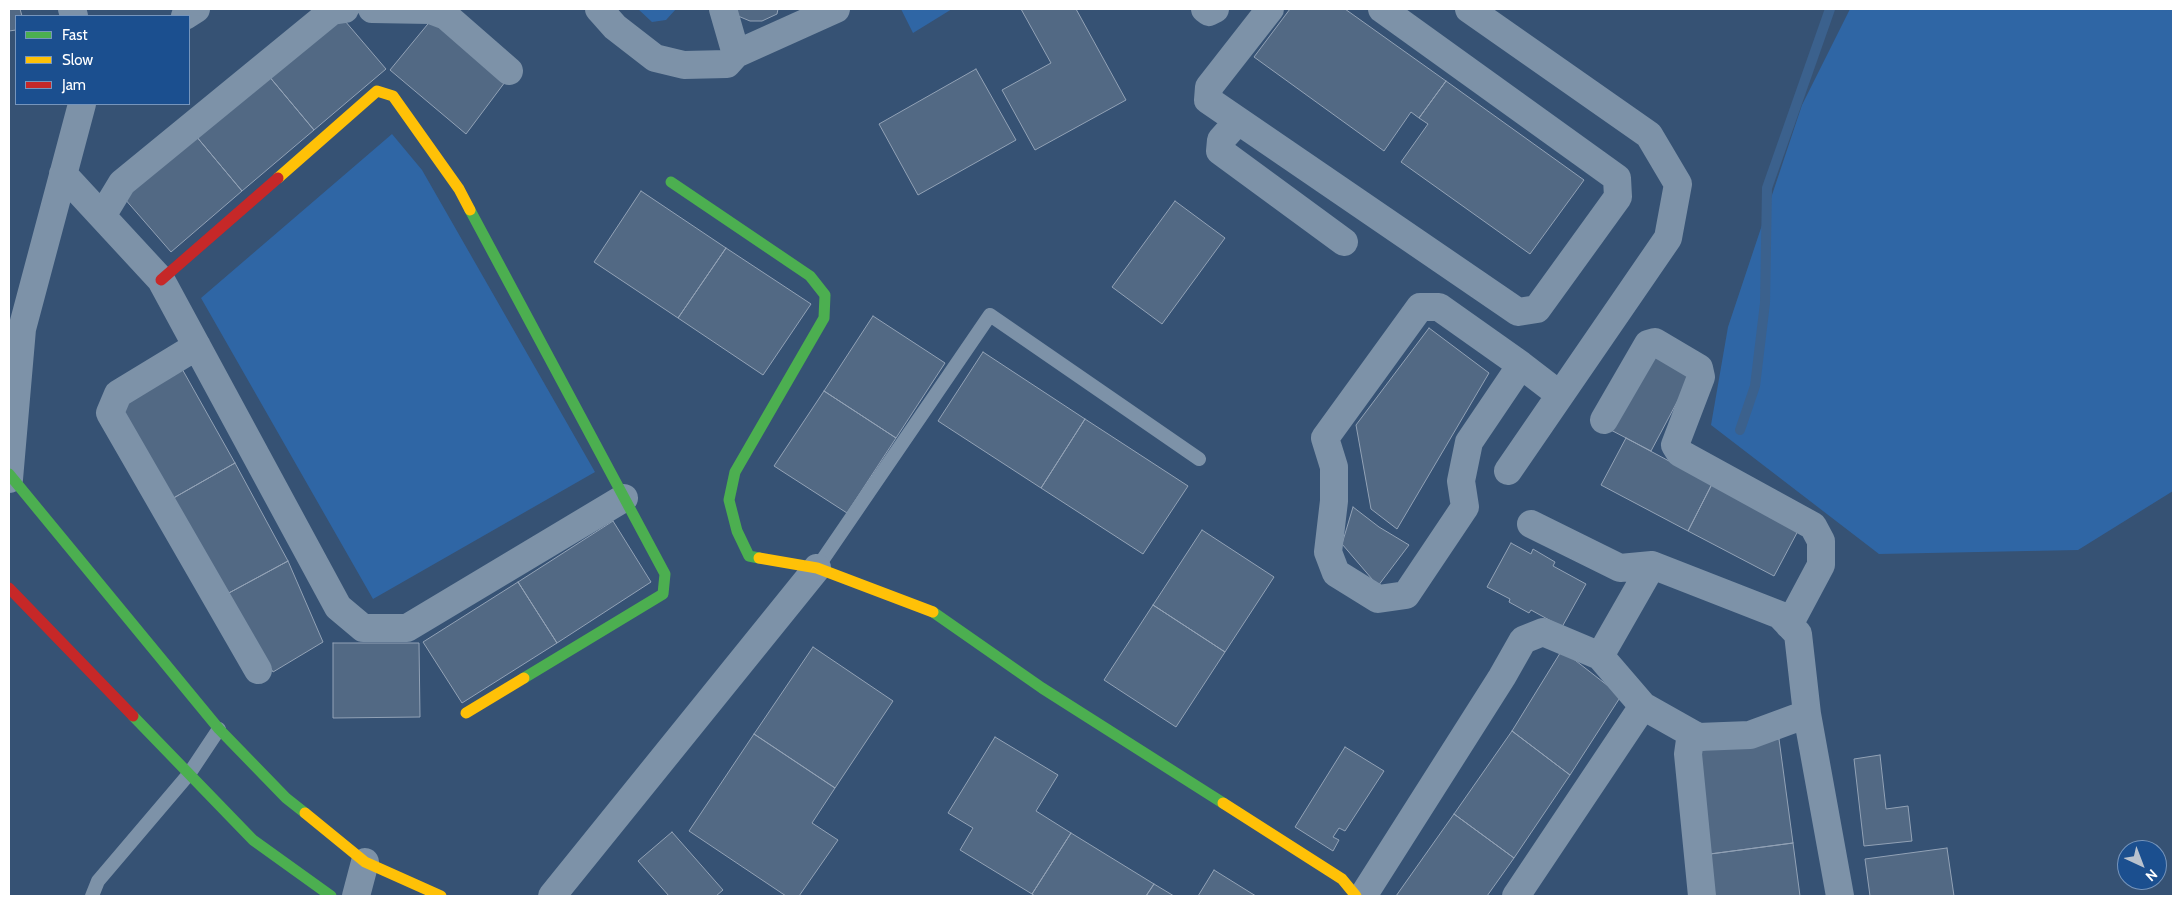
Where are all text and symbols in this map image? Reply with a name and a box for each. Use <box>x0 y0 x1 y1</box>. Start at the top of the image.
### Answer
legend <box>15 15 190 105</box>
text: Fast <box>62 26 87 44</box>
text: Slow <box>62 51 93 69</box>
text: Jam <box>62 76 86 94</box>
north arrow <box>2117 840 2167 890</box>
text: N <box>2142 865 2161 885</box>

